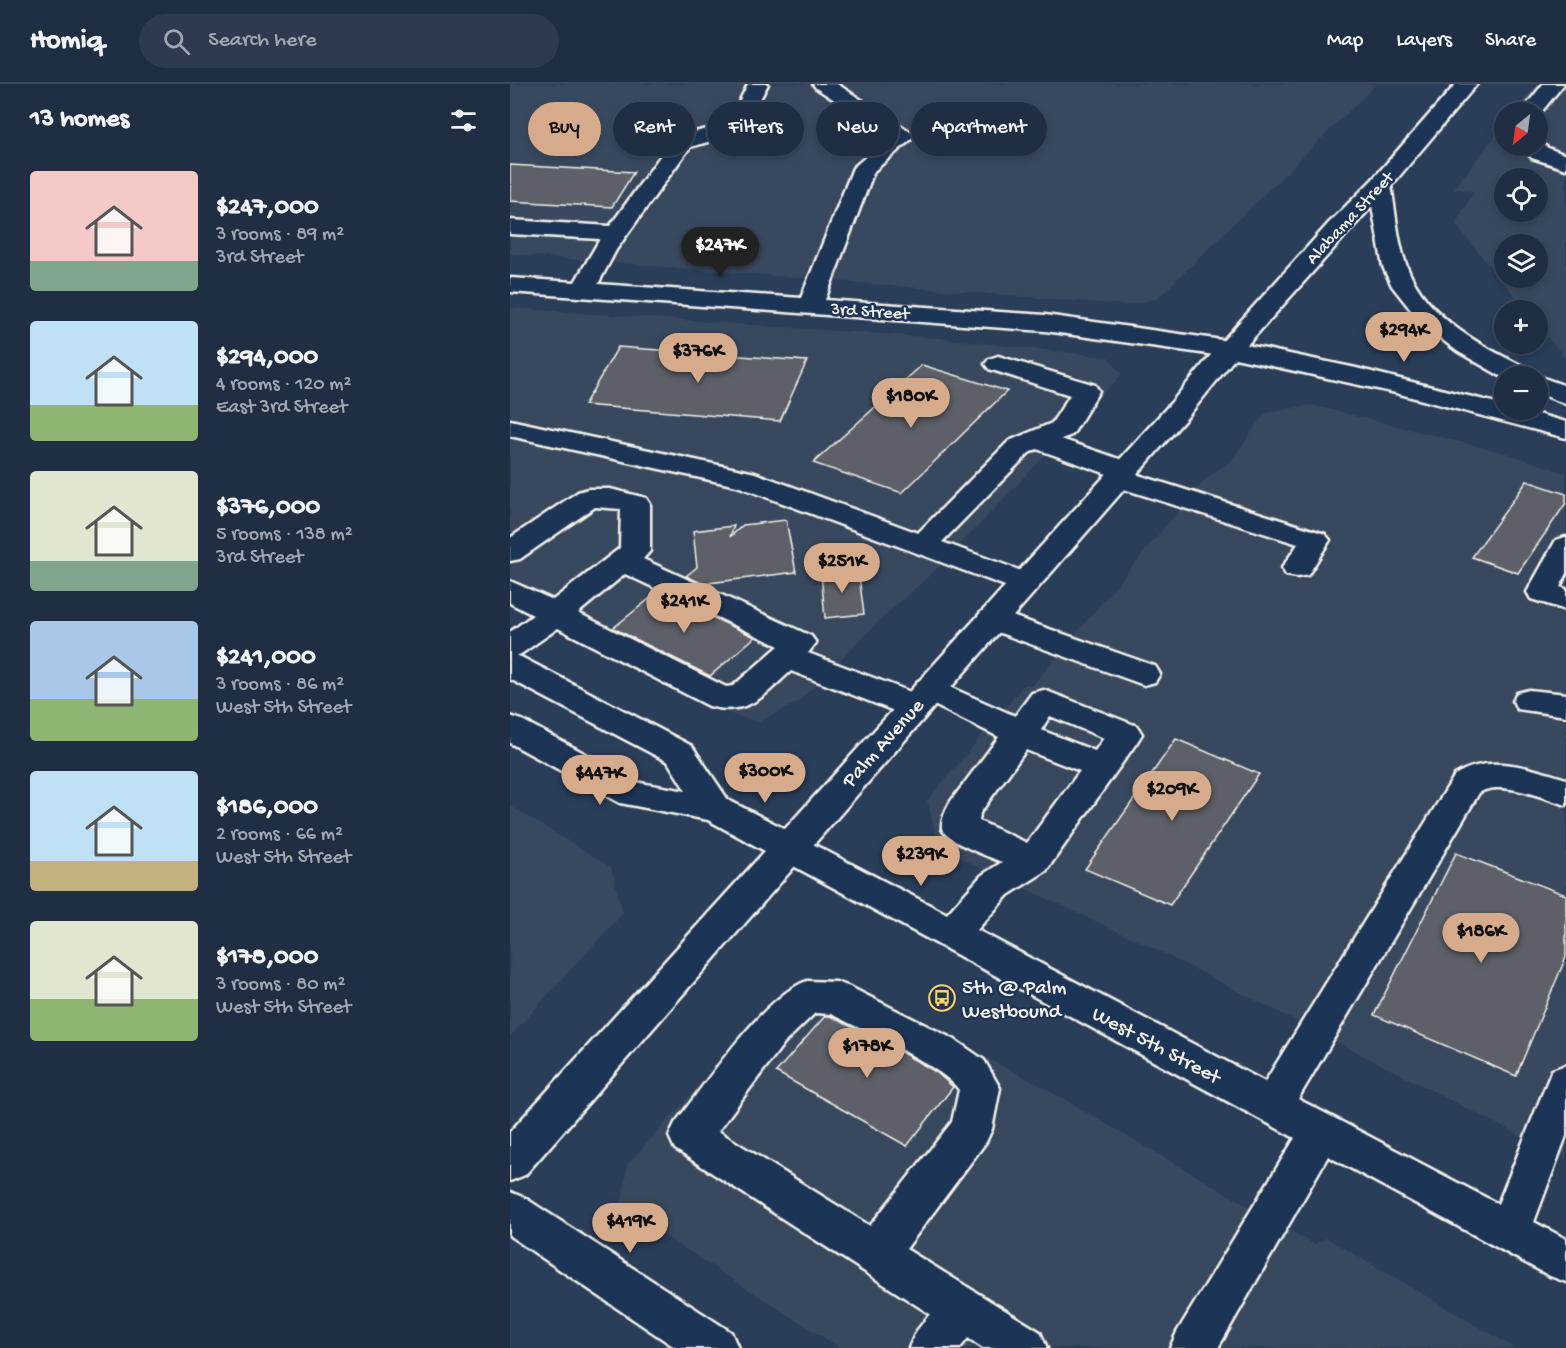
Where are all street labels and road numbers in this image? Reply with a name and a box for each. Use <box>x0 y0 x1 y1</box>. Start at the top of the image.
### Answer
street label: Alabama Street <box>1303 167 1400 269</box>
street label: 3rd Street <box>829 299 911 326</box>
street label: Palm Avenue <box>838 694 932 795</box>
street label: West 5th Street <box>1087 1003 1226 1093</box>

